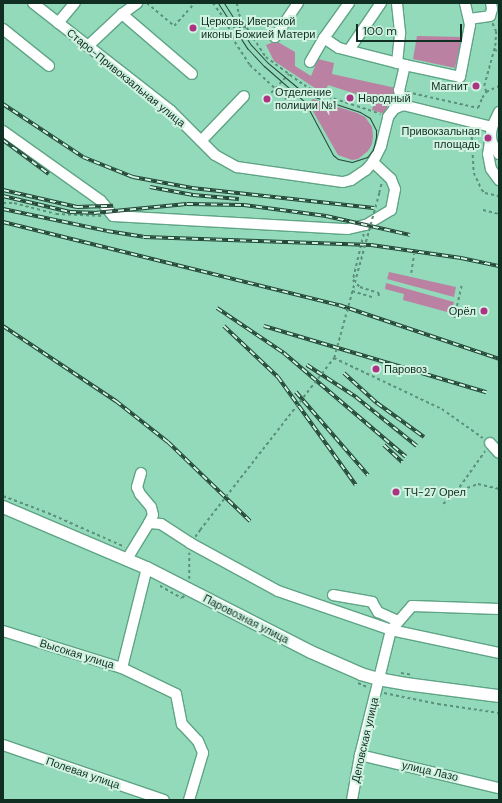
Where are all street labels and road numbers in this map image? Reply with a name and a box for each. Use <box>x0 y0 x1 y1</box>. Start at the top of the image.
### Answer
street label: Старо-Привокзальная улица <box>64 26 188 130</box>
street label: Паровозная улица <box>201 592 291 646</box>
street label: Высокая улица <box>38 636 116 672</box>
street label: Деповская улица <box>349 696 381 784</box>
street label: Полевая улица <box>44 754 122 792</box>
street label: улица Лазо <box>401 758 459 784</box>

